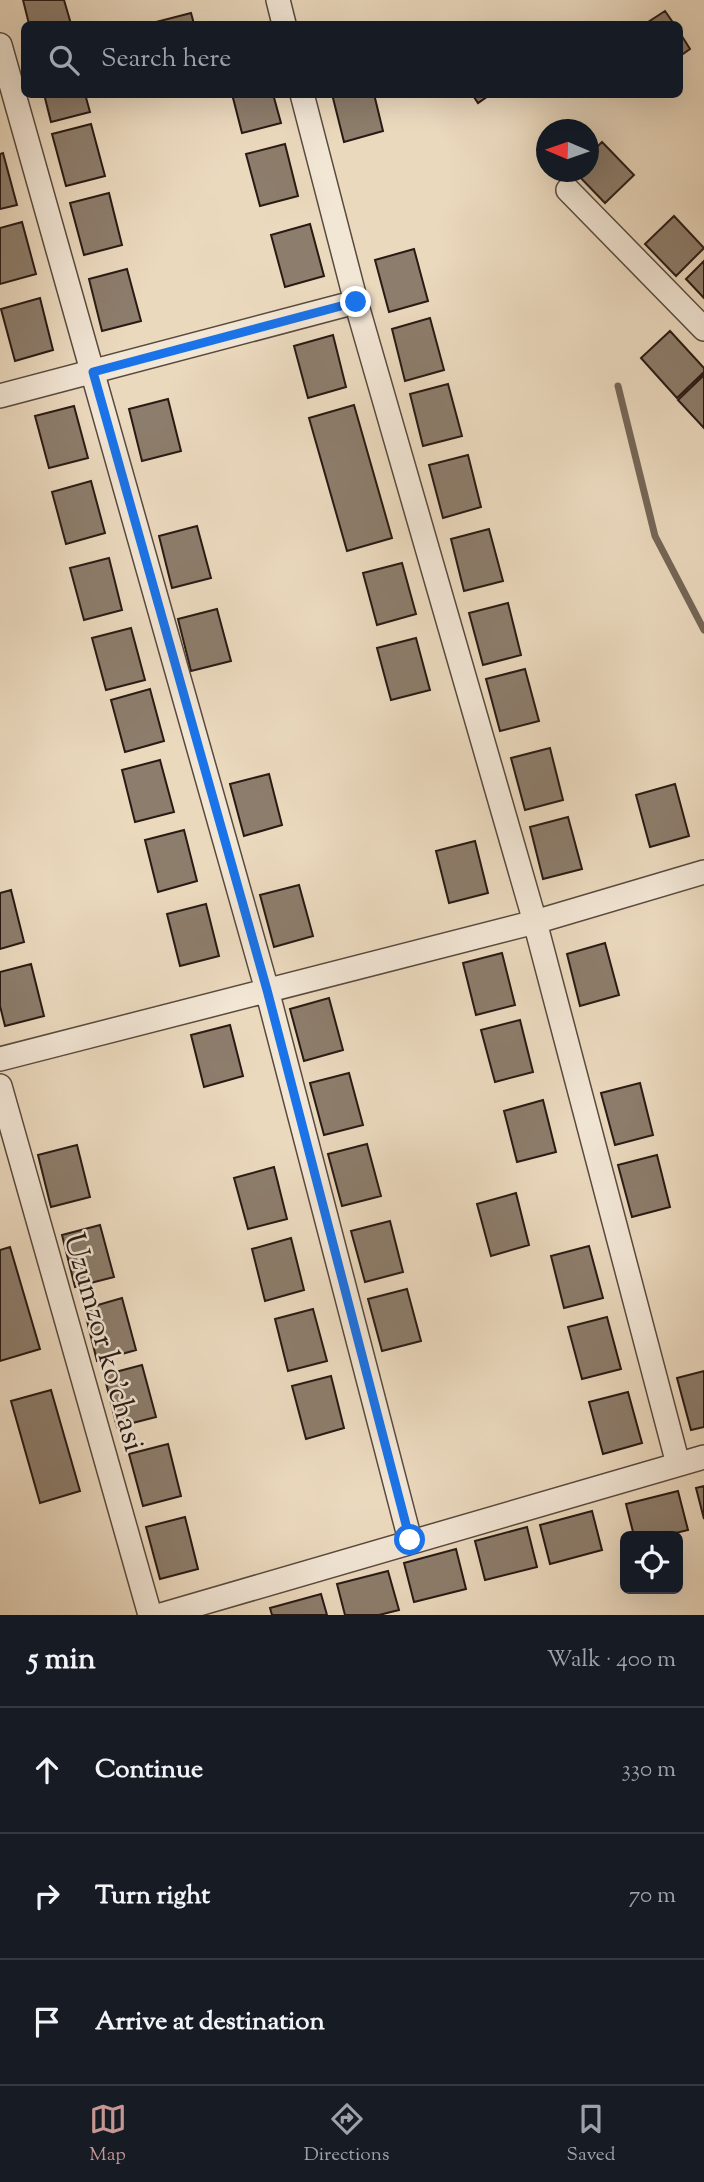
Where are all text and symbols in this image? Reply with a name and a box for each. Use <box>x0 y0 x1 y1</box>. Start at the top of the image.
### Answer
search box <box>21 21 683 98</box>
icon: search <box>45 41 83 79</box>
text: Search here <box>101 41 231 78</box>
north arrow <box>536 119 599 182</box>
route end <box>340 286 371 317</box>
street label: Uzumzor ko'chasi <box>51 1229 154 1457</box>
route start <box>394 1524 425 1555</box>
map controls <box>620 1531 683 1594</box>
button: locate <box>620 1531 683 1594</box>
text: 5 min <box>28 1639 96 1682</box>
text: Walk · 400 m <box>547 1644 676 1677</box>
icon: ahead <box>28 1751 66 1789</box>
text: Continue <box>95 1752 203 1789</box>
text: 330 m <box>622 1754 676 1787</box>
icon: right <box>28 1877 66 1915</box>
text: Turn right <box>95 1878 210 1915</box>
text: 70 m <box>629 1880 676 1913</box>
icon: arrive <box>28 2003 66 2041</box>
text: Arrive at destination <box>95 2004 325 2041</box>
tab: Map <box>89 2100 127 2169</box>
tab: Directions <box>304 2100 389 2169</box>
tab: Saved <box>567 2100 615 2169</box>

